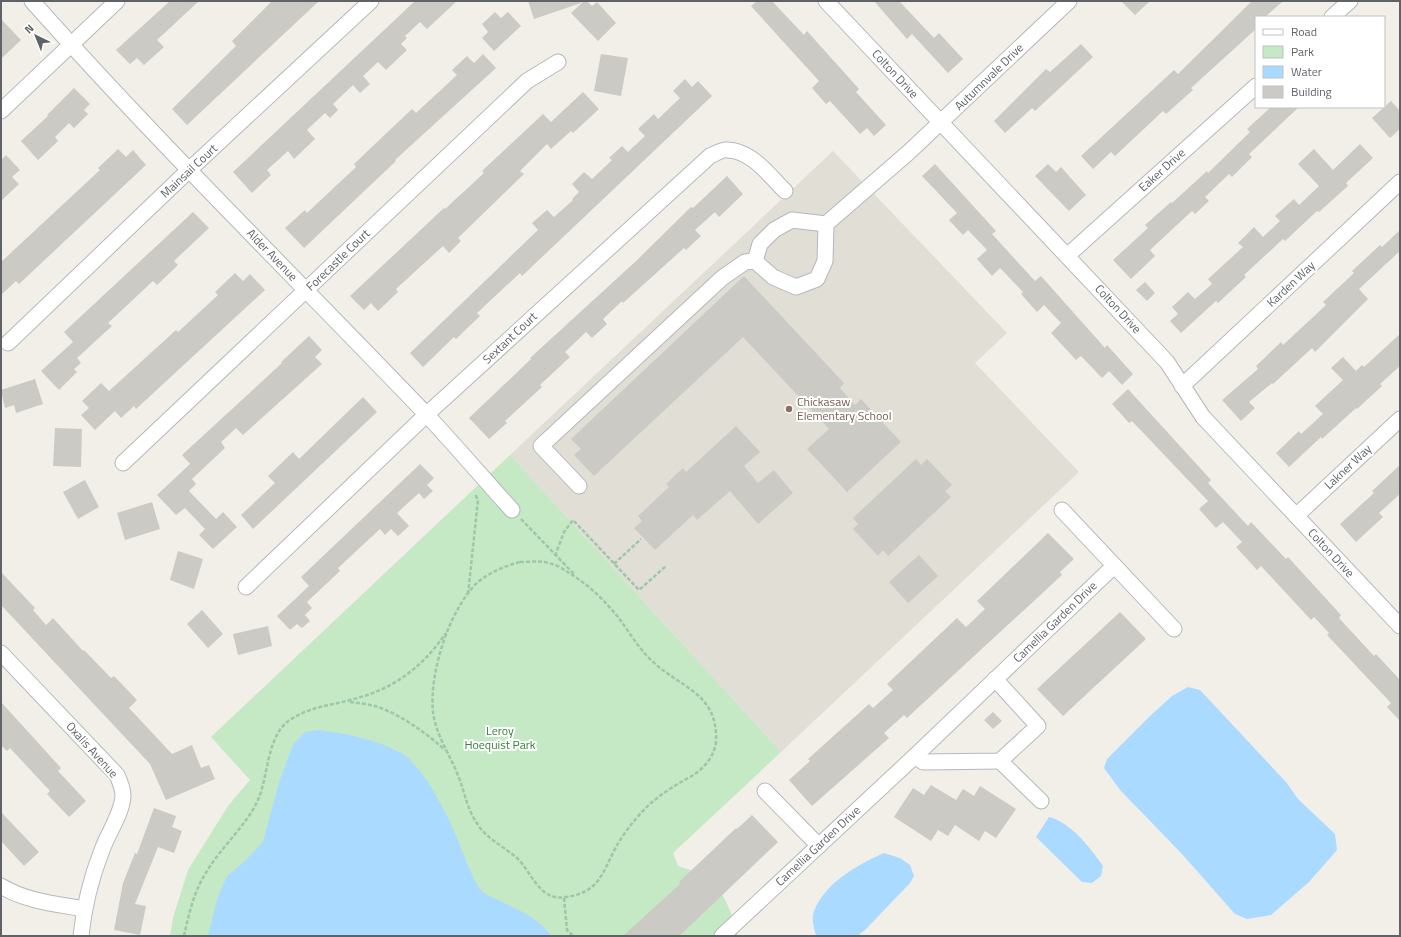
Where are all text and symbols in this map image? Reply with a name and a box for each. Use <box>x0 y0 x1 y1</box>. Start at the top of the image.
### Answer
north arrow <box>16 16 56 56</box>
legend <box>1255 16 1385 108</box>
text: N <box>21 20 37 37</box>
text: Road <box>1291 22 1317 41</box>
street label: Autumnvale Drive <box>950 39 1028 115</box>
text: Park <box>1291 42 1314 61</box>
street label: Colton Drive <box>867 45 923 103</box>
text: Water <box>1291 62 1322 81</box>
text: Building <box>1291 82 1332 101</box>
street label: Mainsail Court <box>156 139 222 202</box>
street label: Eaker Drive <box>1134 143 1189 196</box>
street label: Alder Avenue <box>242 224 302 285</box>
street label: Forecastle Court <box>301 224 374 295</box>
street label: Karden Way <box>1262 256 1319 311</box>
street label: Colton Drive <box>1090 280 1146 338</box>
street label: Sextant Court <box>478 307 542 368</box>
place label: Chickasaw Elementary School <box>797 392 891 425</box>
marker: Chickasaw Elementary School <box>784 404 794 414</box>
street label: Lakner Way <box>1320 439 1376 494</box>
street label: Colton Drive <box>1303 524 1359 582</box>
street label: Camellia Garden Drive <box>1008 576 1101 667</box>
street label: Oxalis Avenue <box>62 717 123 782</box>
park label: Leroy Hoequist Park <box>464 721 536 754</box>
street label: Camellia Garden Drive <box>771 801 865 890</box>

